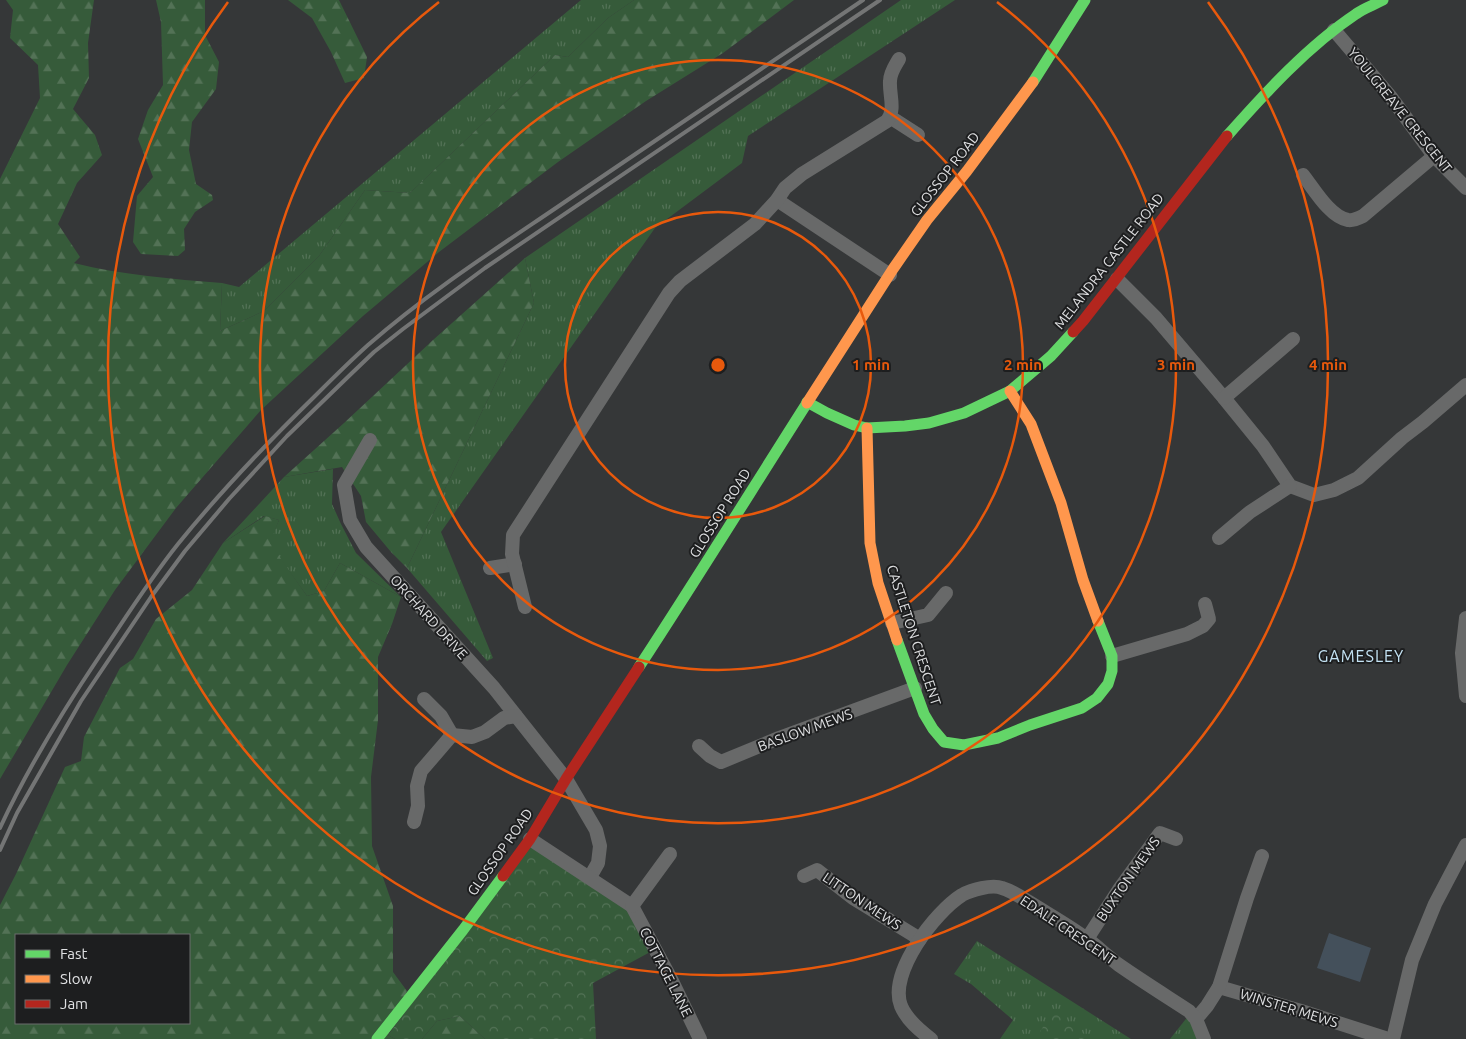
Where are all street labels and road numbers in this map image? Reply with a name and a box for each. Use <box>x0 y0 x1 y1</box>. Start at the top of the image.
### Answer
street label: YOULGREAVE CRESCENT <box>1345 44 1455 176</box>
street label: GLOSSOP ROAD <box>907 129 983 219</box>
street label: MELANDRA CASTLE ROAD <box>1051 190 1167 332</box>
street label: GLOSSOP ROAD <box>686 465 754 561</box>
street label: CASTLETON CRESCENT <box>884 563 944 707</box>
street label: ORCHARD DRIVE <box>387 572 471 662</box>
street label: BASLOW MEWS <box>756 705 854 755</box>
street label: GLOSSOP ROAD <box>464 805 536 899</box>
street label: BUXTON MEWS <box>1093 834 1163 924</box>
street label: LITTON MEWS <box>820 869 904 933</box>
street label: EDALE CRESCENT <box>1017 892 1119 968</box>
street label: COTTAGE LANE <box>637 925 695 1019</box>
street label: WINSTER MEWS <box>1238 985 1340 1031</box>

